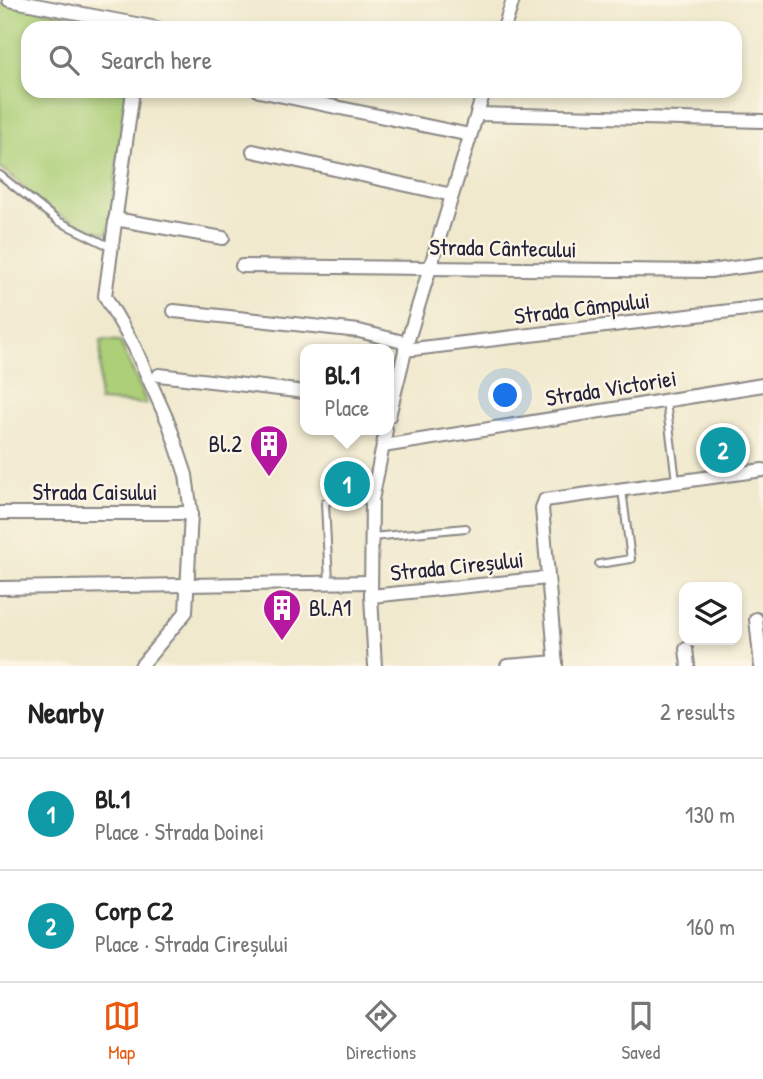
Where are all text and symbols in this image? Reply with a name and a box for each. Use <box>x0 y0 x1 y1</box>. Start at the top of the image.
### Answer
search box <box>21 21 742 98</box>
icon: search <box>45 41 83 79</box>
text: Search here <box>101 42 212 77</box>
street label: Strada Cântecului <box>429 231 577 264</box>
street label: Strada Câmpului <box>512 284 652 331</box>
popup <box>300 344 394 435</box>
text: Bl.1 <box>325 357 360 392</box>
street label: Strada Victoriei <box>543 362 679 413</box>
your location <box>488 378 522 412</box>
text: Place <box>325 392 369 423</box>
building icon: Bl.2 <box>248 423 290 478</box>
pin: 2 <box>700 424 746 476</box>
place label: Bl.2 <box>209 428 242 459</box>
pin: 1 <box>324 458 370 510</box>
street label: Strada Caisului <box>33 476 157 507</box>
street label: Strada Cireșului <box>389 543 525 588</box>
map controls <box>679 582 742 645</box>
button: layers <box>679 582 742 645</box>
building icon: Bl.A1 <box>261 587 303 642</box>
place label: Bl.A1 <box>309 592 351 623</box>
text: Nearby <box>28 692 104 732</box>
text: 2 results <box>660 696 735 727</box>
text: Bl.1 <box>95 781 130 816</box>
text: 1 <box>47 799 55 830</box>
text: 130 m <box>685 799 735 830</box>
text: Place · Strada Doinei <box>95 816 264 847</box>
text: Corp C2 <box>95 893 173 928</box>
text: 2 <box>46 911 56 942</box>
text: 160 m <box>686 911 735 942</box>
text: Place · Strada Cireșului <box>95 928 288 959</box>
tab: Map <box>103 997 141 1065</box>
tab: Directions <box>346 997 416 1065</box>
tab: Saved <box>622 997 660 1065</box>

